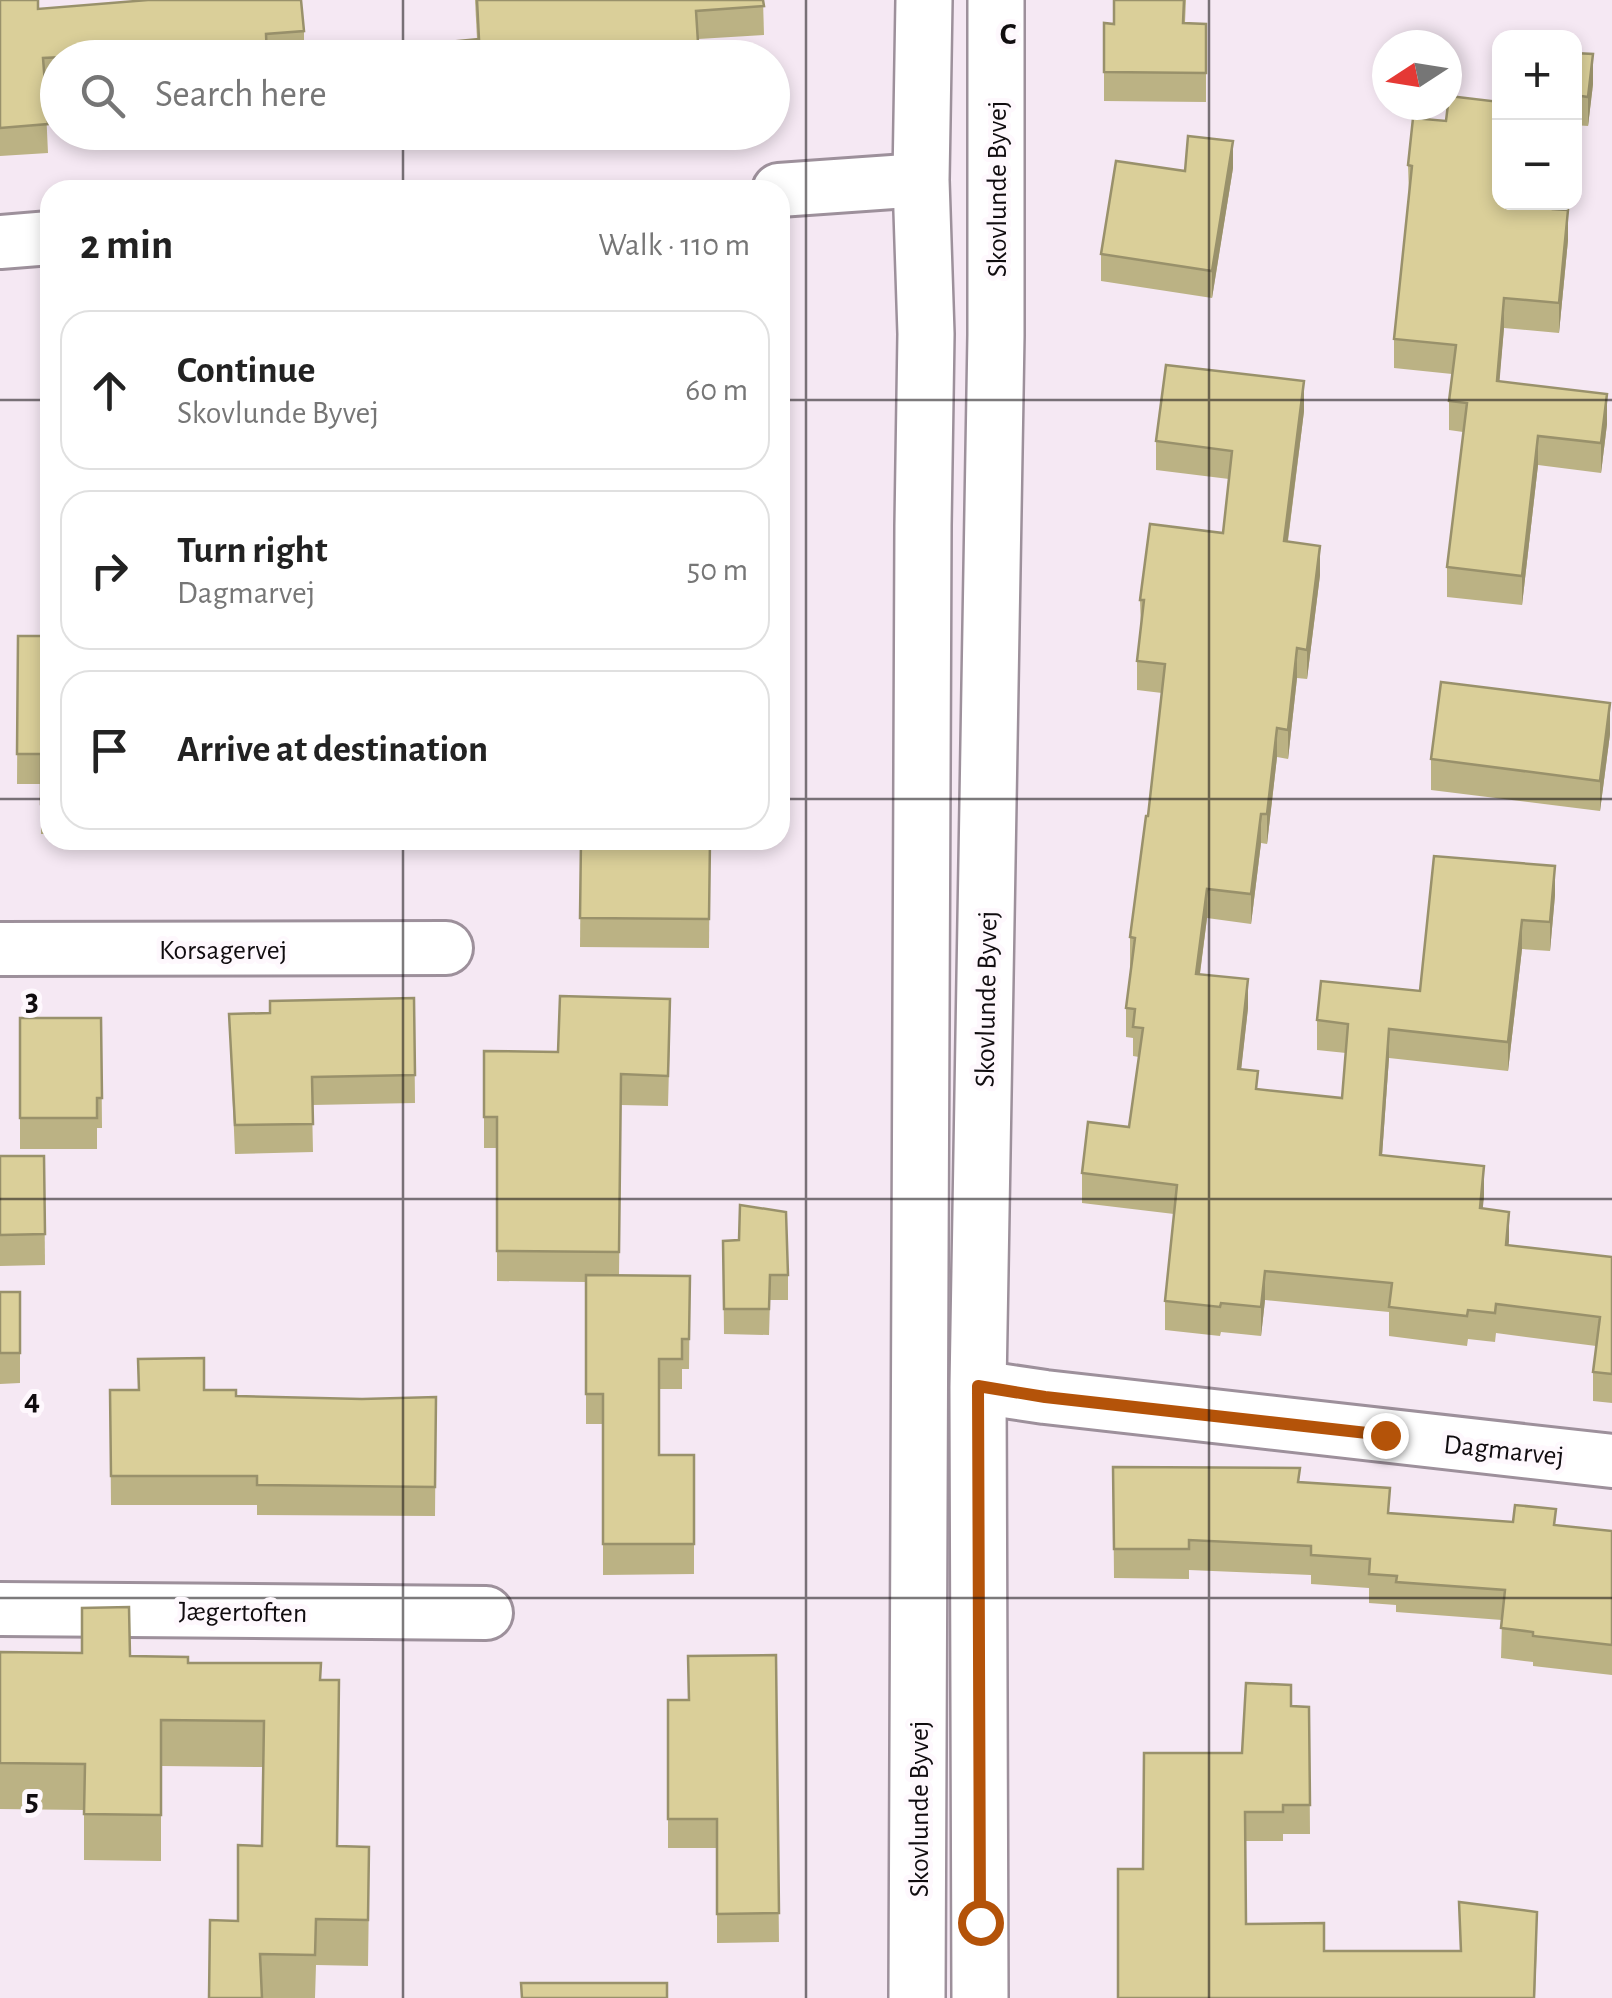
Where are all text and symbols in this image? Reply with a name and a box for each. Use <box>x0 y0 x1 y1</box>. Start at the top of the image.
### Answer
text: C <box>1000 18 1017 50</box>
north arrow <box>1372 30 1462 120</box>
map controls <box>1492 30 1582 210</box>
button: + <box>1492 30 1582 120</box>
search box <box>40 40 790 150</box>
icon: search <box>75 68 130 123</box>
text: Search here <box>155 76 327 114</box>
street label: Skovlunde Byvej <box>984 101 1012 277</box>
button: − <box>1492 120 1582 210</box>
text: 2 min <box>80 224 173 266</box>
text: Walk · 110 m <box>598 229 750 261</box>
text: Continue <box>177 352 315 390</box>
icon: ahead <box>82 363 137 418</box>
text: 60 m <box>685 374 748 406</box>
text: Skovlunde Byvej <box>177 397 379 429</box>
text: Turn right <box>177 532 327 570</box>
icon: right <box>82 543 137 598</box>
text: 50 m <box>687 554 748 586</box>
text: Dagmarvej <box>177 577 315 609</box>
icon: arrive <box>82 723 137 778</box>
text: Arrive at destination <box>177 731 488 769</box>
street label: Skovlunde Byvej <box>971 910 1003 1088</box>
street label: Korsagervej <box>159 937 287 965</box>
text: 3 <box>25 984 39 1016</box>
text: 4 <box>24 1384 40 1416</box>
route end <box>1363 1413 1409 1459</box>
street label: Dagmarvej <box>1442 1431 1565 1471</box>
street label: Jægertoften <box>178 1598 308 1628</box>
street label: Skovlunde Byvej <box>906 1721 934 1897</box>
text: 5 <box>25 1784 39 1816</box>
route start <box>958 1900 1004 1946</box>

